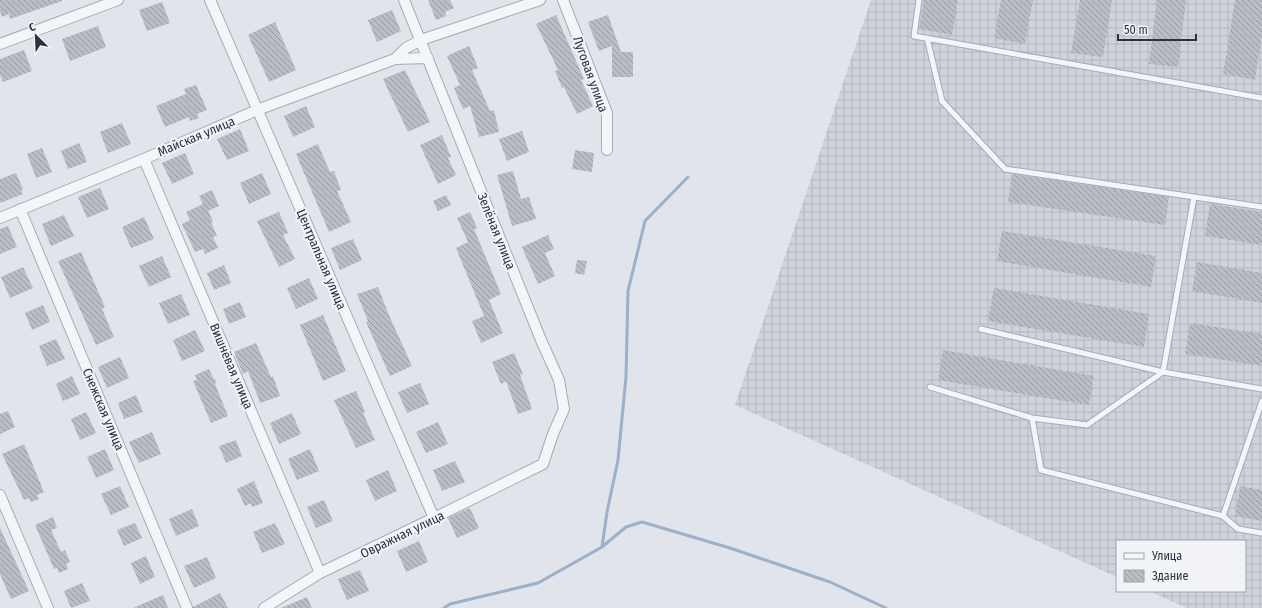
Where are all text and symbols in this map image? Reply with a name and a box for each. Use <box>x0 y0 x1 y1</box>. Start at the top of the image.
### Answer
north arrow <box>16 16 56 56</box>
scale bar <box>1118 16 1196 42</box>
text: С <box>27 20 38 34</box>
text: 50 m <box>1124 23 1148 37</box>
street label: Луговая улица <box>570 34 611 114</box>
street label: Майская улица <box>155 113 237 159</box>
street label: Зелёная улица <box>474 191 519 272</box>
street label: Центральная улица <box>294 207 349 312</box>
street label: Вишнёвая улица <box>207 321 256 411</box>
street label: Снежская улица <box>79 366 128 453</box>
street label: Овражная улица <box>358 508 447 561</box>
legend <box>1116 540 1246 592</box>
text: Улица <box>1151 549 1182 563</box>
text: Здание <box>1152 569 1188 583</box>

